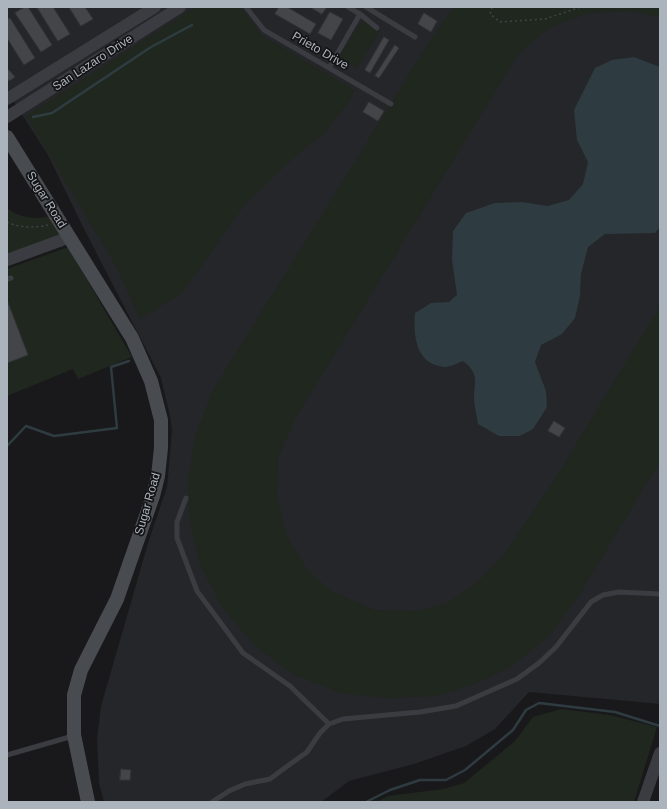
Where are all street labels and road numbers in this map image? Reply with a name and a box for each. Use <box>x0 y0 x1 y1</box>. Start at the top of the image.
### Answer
street label: Prieto Drive <box>289 29 351 73</box>
street label: San Lazaro Drive <box>50 32 136 94</box>
street label: Sugar Road <box>23 169 69 231</box>
street label: Sugar Road <box>132 471 164 537</box>

